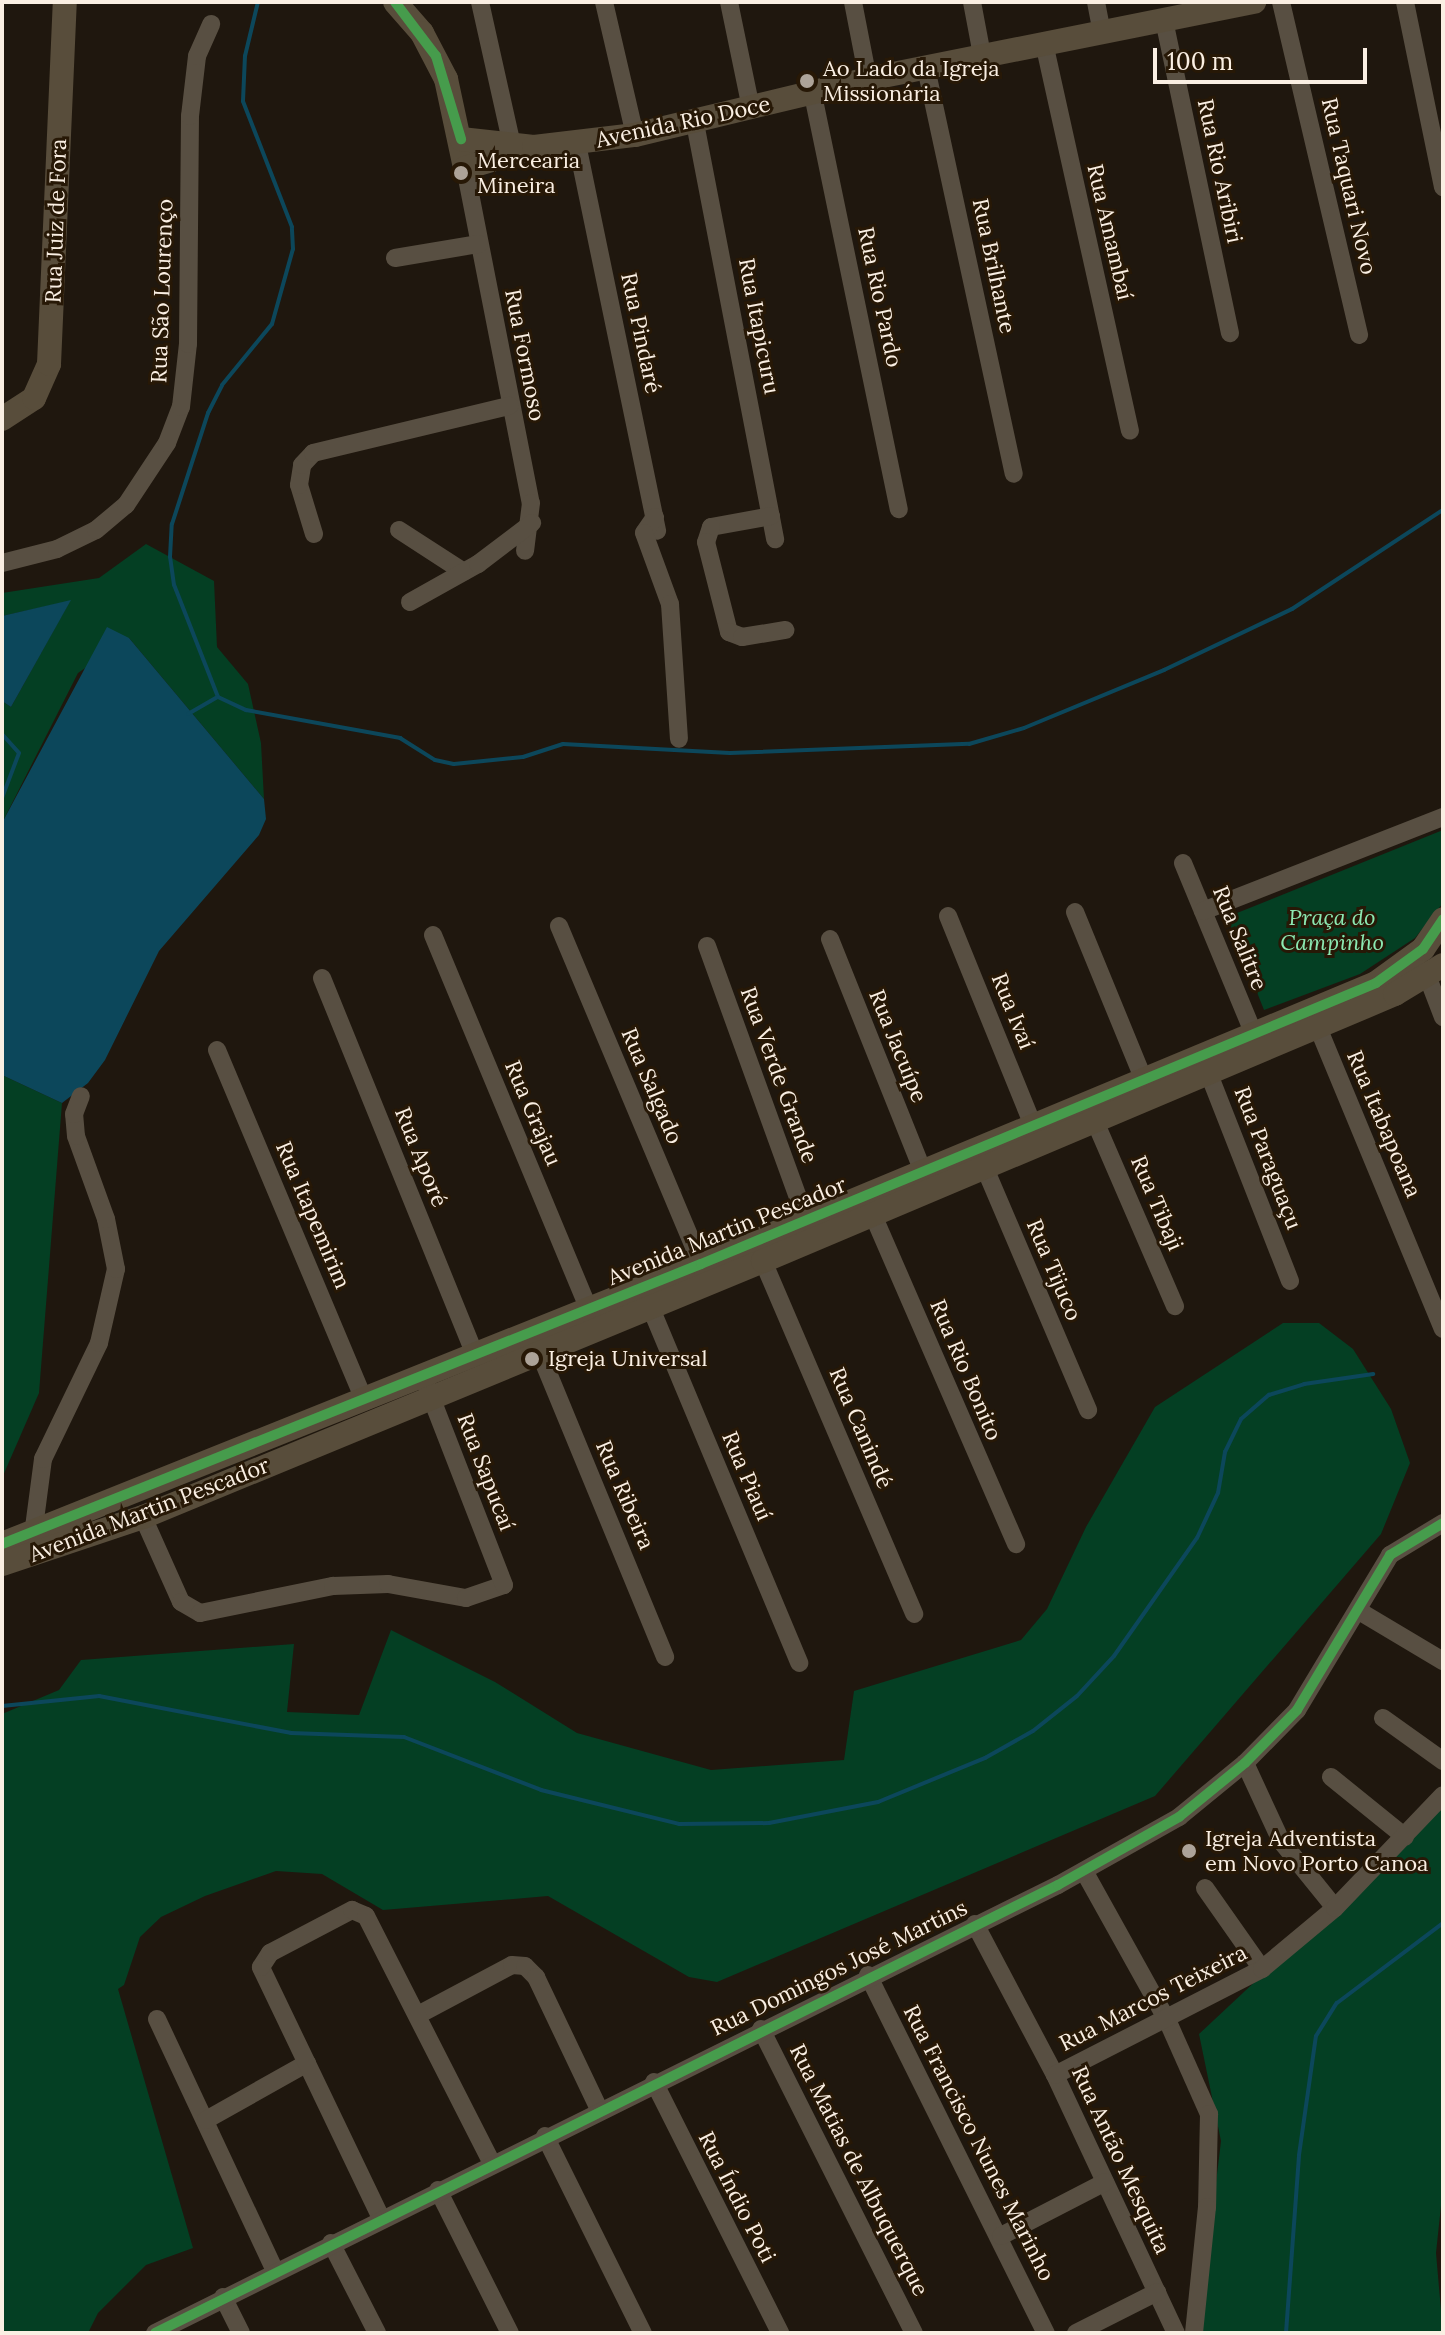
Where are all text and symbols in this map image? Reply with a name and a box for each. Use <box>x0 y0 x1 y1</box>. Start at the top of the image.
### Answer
scale bar <box>1157 32 1371 82</box>
text: 100 m <box>1167 46 1233 77</box>
place label: Ao Lado da Igreja Missionária <box>823 55 1000 106</box>
marker: Ao Lado da Igreja Missionária <box>798 72 816 90</box>
street label: Avenida Rio Doce <box>593 91 773 153</box>
street label: Rua Taquari Novo <box>1316 95 1382 277</box>
street label: Rua Rio Aribiri <box>1192 96 1248 246</box>
street label: Rua Juiz de Fora <box>40 138 72 304</box>
place label: Mercearia Mineira <box>477 147 580 198</box>
street label: Rua Amambaí <box>1082 161 1138 303</box>
marker: Mercearia Mineira <box>452 164 470 182</box>
street label: Rua Brilhante <box>967 196 1021 336</box>
street label: Rua São Lourenço <box>146 198 178 384</box>
street label: Rua Rio Pardo <box>852 224 908 370</box>
street label: Rua Itapicuru <box>733 256 785 396</box>
street label: Rua Pindaré <box>615 270 667 396</box>
street label: Rua Formoso <box>499 287 551 423</box>
street label: Rua Salitre <box>1207 882 1273 994</box>
park label: Praça do Campinho <box>1280 904 1384 956</box>
street label: Rua Ivaí <box>986 969 1040 1053</box>
street label: Rua Verde Grande <box>735 983 823 1167</box>
street label: Rua Jacuípe <box>863 986 933 1106</box>
street label: Rua Salgado <box>616 1024 688 1148</box>
street label: Rua Itabapoana <box>1341 1047 1427 1201</box>
street label: Rua Grajau <box>499 1056 567 1170</box>
street label: Rua Paraguaçu <box>1229 1083 1307 1233</box>
street label: Rua Aporé <box>389 1103 453 1211</box>
street label: Rua Itapemirim <box>270 1137 356 1293</box>
street label: Rua Tibaji <box>1125 1152 1189 1254</box>
street label: Avenida Martin Pescador <box>604 1171 850 1291</box>
street label: Rua Tijuco <box>1021 1215 1087 1325</box>
street label: Rua Rio Bonito <box>924 1296 1008 1444</box>
place label: Igreja Universal <box>548 1346 707 1372</box>
marker: Igreja Universal <box>523 1350 541 1368</box>
street label: Rua Canindé <box>824 1364 898 1492</box>
street label: Rua Sapucaí <box>452 1410 520 1534</box>
street label: Rua Piauí <box>716 1428 778 1524</box>
street label: Rua Ribeira <box>590 1437 660 1553</box>
street label: Avenida Martin Pescador <box>25 1452 273 1568</box>
place label: Igreja Adventista em Novo Porto Canoa <box>1205 1825 1428 1876</box>
marker: Igreja Adventista em Novo Porto Canoa <box>1180 1842 1198 1860</box>
street label: Rua Domingos José Martins <box>707 1894 971 2042</box>
street label: Rua Marcos Teixeira <box>1055 1939 1251 2057</box>
street label: Rua Francisco Nunes Marinho <box>898 2001 1060 2285</box>
street label: Rua Matias de Albuquerque <box>784 2040 934 2300</box>
street label: Rua Antão Mesquita <box>1066 2062 1176 2258</box>
street label: Rua Índio Poti <box>693 2127 781 2267</box>

